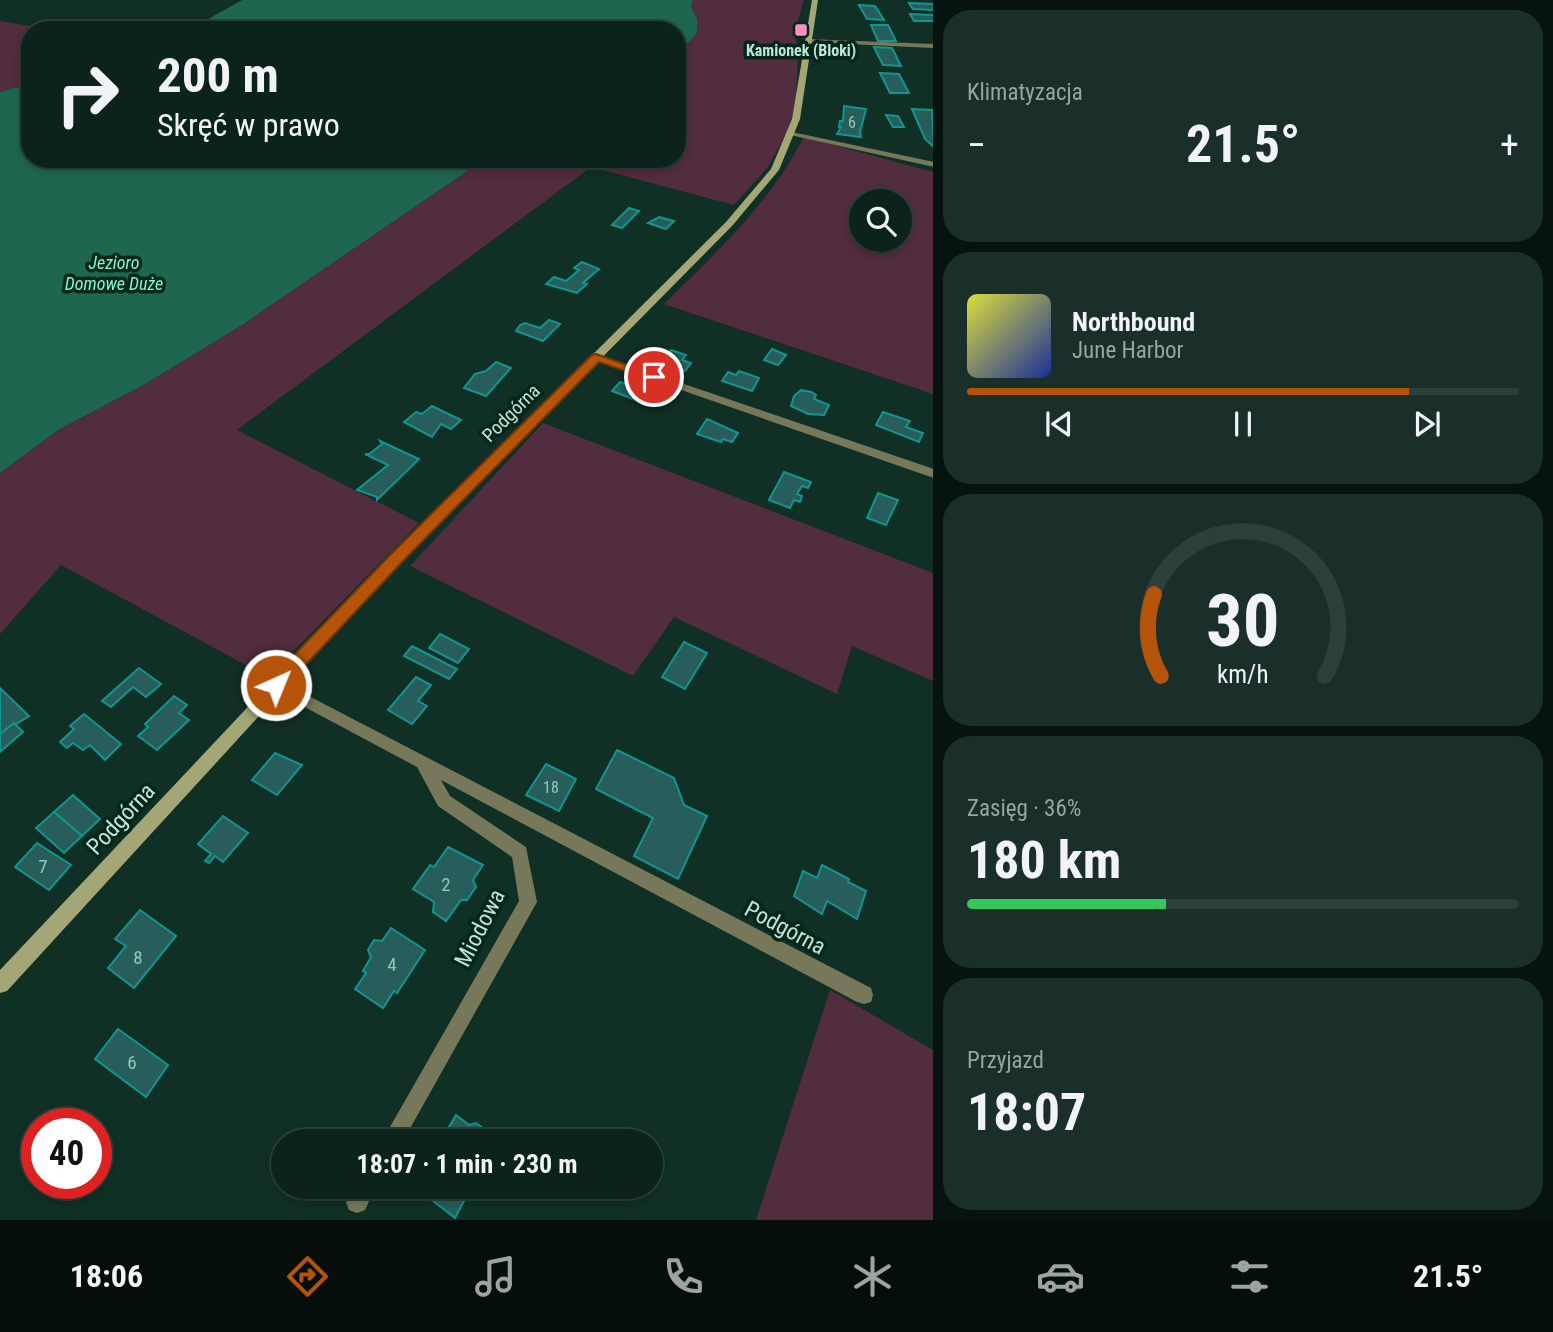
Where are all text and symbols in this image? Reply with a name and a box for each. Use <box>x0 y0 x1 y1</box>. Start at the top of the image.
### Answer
marker: Kamionek (Bloki) <box>793 22 809 38</box>
place label: Kamionek (Bloki) <box>746 41 856 60</box>
text: 200 m <box>157 47 279 104</box>
icon: right <box>42 49 133 140</box>
text: Klimatyzacja <box>967 79 1083 106</box>
text: Skręć w prawo <box>157 106 340 144</box>
house number: 6 <box>848 113 856 132</box>
text: 21.5° <box>1186 114 1300 175</box>
text: − <box>967 123 986 167</box>
text: + <box>1500 123 1519 167</box>
map controls <box>849 189 912 252</box>
button: search <box>849 189 912 252</box>
water label: Jezioro Domowe Duże <box>65 252 163 294</box>
text: Northbound <box>1072 307 1195 337</box>
text: June Harbor <box>1072 337 1184 364</box>
pin <box>624 347 684 407</box>
icon: arrive <box>635 358 673 396</box>
street label: Podgórna <box>477 379 545 447</box>
icon: previous <box>1040 405 1078 443</box>
icon: pause <box>1224 405 1262 443</box>
icon: next <box>1408 405 1446 443</box>
text: 30 <box>1206 578 1280 664</box>
position arrow <box>239 648 313 722</box>
text: km/h <box>1217 660 1269 689</box>
street label: Podgórna <box>81 778 161 860</box>
house number: 18 <box>543 778 559 797</box>
text: Zasięg · 36% <box>967 795 1081 822</box>
text: 180 km <box>967 830 1121 891</box>
house number: 7 <box>38 855 48 878</box>
house number: 2 <box>441 873 451 896</box>
street label: Miodowa <box>449 885 511 971</box>
street label: Podgórna <box>740 896 830 960</box>
house number: 8 <box>133 946 143 969</box>
house number: 4 <box>387 953 397 976</box>
text: Przyjazd <box>967 1047 1044 1074</box>
house number: 6 <box>127 1051 137 1074</box>
text: 18:07 <box>967 1082 1086 1143</box>
speed limit sign: 40 <box>21 1108 112 1199</box>
text: 18:07 · 1 min · 230 m <box>357 1149 577 1179</box>
icon: directions <box>283 1252 332 1301</box>
icon: music <box>471 1252 520 1301</box>
icon: phone <box>659 1252 708 1301</box>
icon: climate <box>848 1252 897 1301</box>
icon: car <box>1036 1252 1085 1301</box>
icon: filters <box>1225 1252 1274 1301</box>
text: 18:06 <box>70 1257 143 1295</box>
text: 21.5° <box>1413 1257 1483 1295</box>

